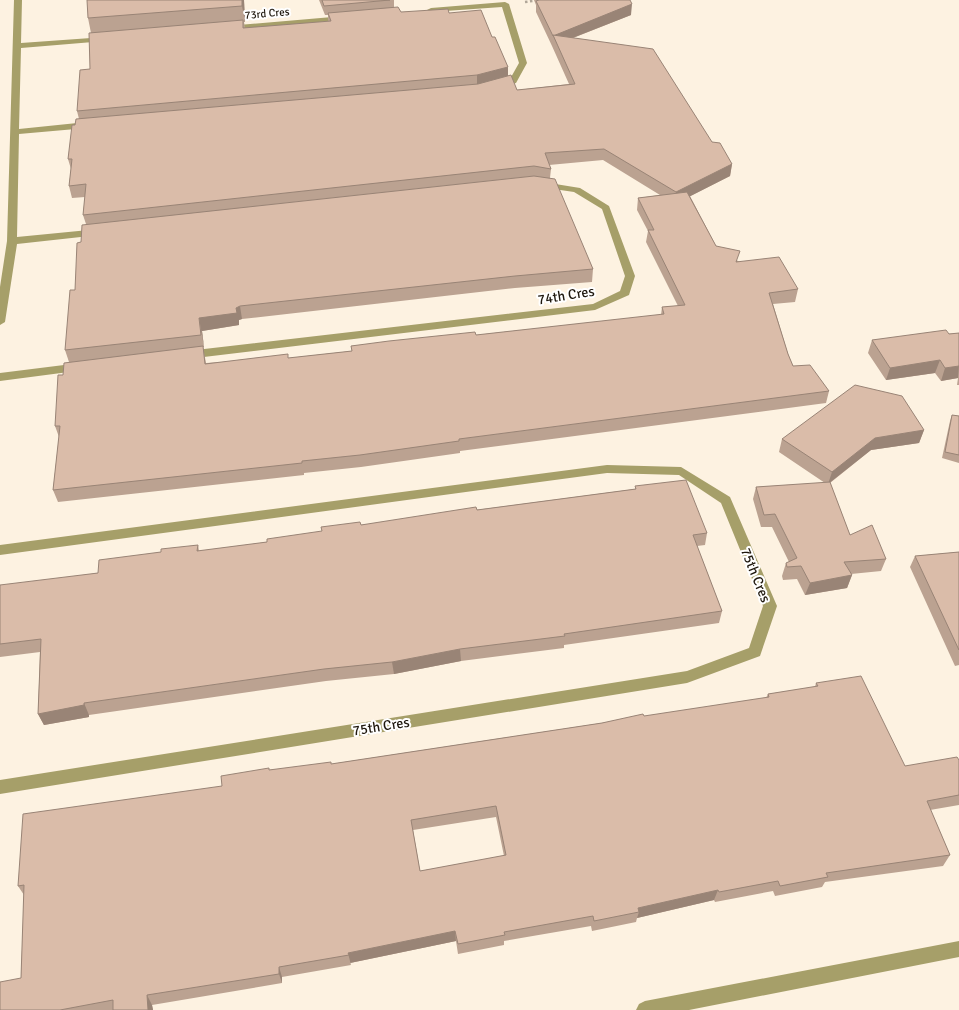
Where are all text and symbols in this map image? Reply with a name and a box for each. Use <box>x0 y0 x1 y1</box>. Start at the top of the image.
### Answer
street label: 73rd Cres <box>244 5 290 22</box>
street label: 74th Cres <box>536 283 596 308</box>
street label: 75th Cres <box>737 545 774 605</box>
street label: 75th Cres <box>351 714 411 739</box>

